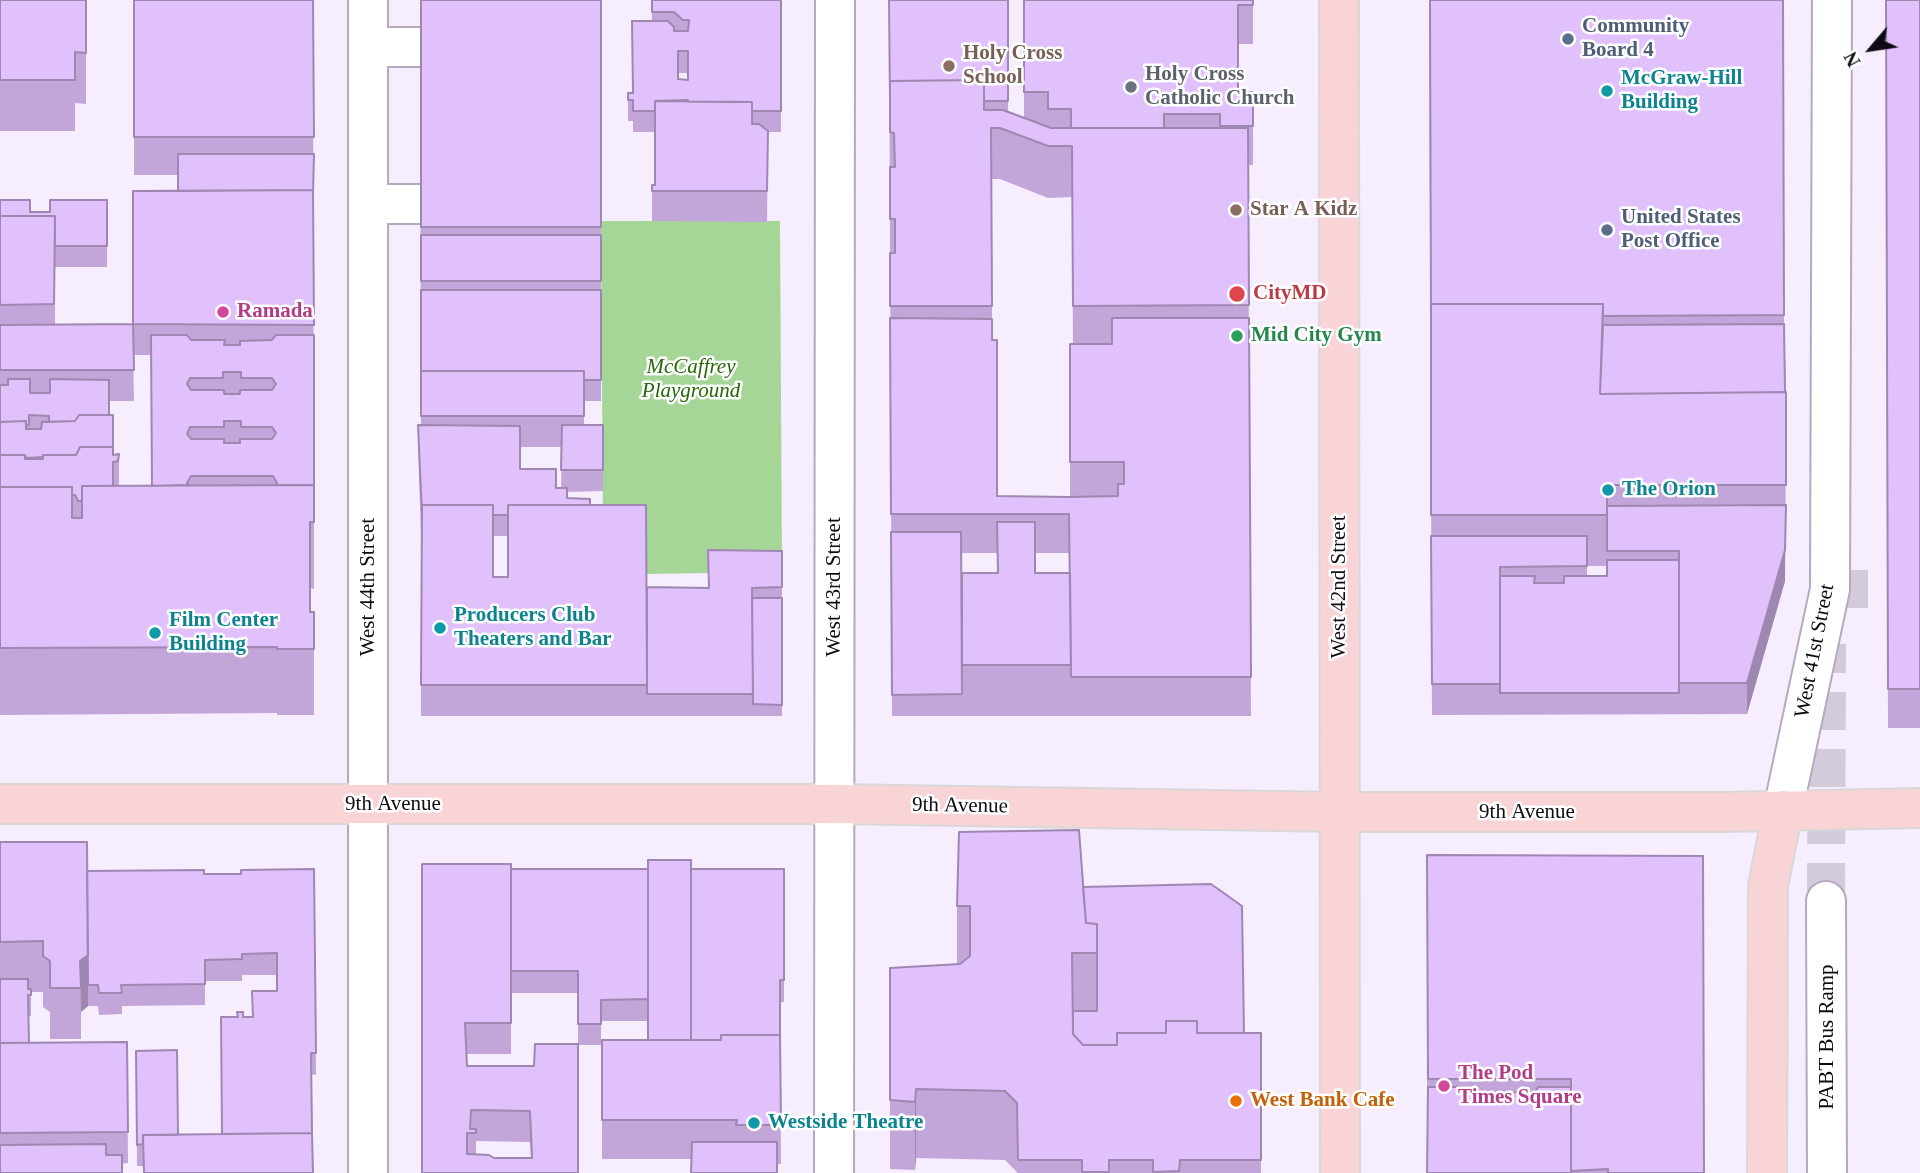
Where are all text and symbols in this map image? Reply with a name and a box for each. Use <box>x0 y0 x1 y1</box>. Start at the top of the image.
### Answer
place label: Community Board 4 <box>1582 14 1689 64</box>
north arrow <box>1836 14 1906 84</box>
marker: Community Board 4 <box>1560 31 1576 47</box>
place label: Holy Cross School <box>963 41 1062 91</box>
text: N <box>1840 48 1865 71</box>
marker: Holy Cross School <box>941 58 957 74</box>
place label: Holy Cross Catholic Church <box>1145 62 1295 112</box>
place label: McGraw-Hill Building <box>1621 66 1742 116</box>
marker: Holy Cross Catholic Church <box>1123 79 1139 95</box>
marker: McGraw-Hill Building <box>1599 83 1615 99</box>
place label: Star A Kidz <box>1250 197 1357 223</box>
marker: Star A Kidz <box>1228 202 1244 218</box>
place label: United States Post Office <box>1621 205 1741 255</box>
marker: United States Post Office <box>1599 222 1615 238</box>
place label: CityMD <box>1253 281 1326 307</box>
marker: CityMD <box>1227 284 1247 304</box>
place label: Ramada <box>237 299 313 325</box>
marker: Ramada <box>215 304 231 320</box>
place label: Mid City Gym <box>1251 323 1382 349</box>
marker: Mid City Gym <box>1229 328 1245 344</box>
park label: McCaffrey Playground <box>642 354 740 404</box>
place label: The Orion <box>1622 477 1716 503</box>
marker: The Orion <box>1600 482 1616 498</box>
street label: West 42nd Street <box>1326 516 1352 658</box>
street label: West 43rd Street <box>821 517 847 657</box>
street label: West 44th Street <box>355 518 381 656</box>
street label: West 41st Street <box>1790 582 1840 720</box>
place label: Producers Club Theaters and Bar <box>454 603 612 653</box>
place label: Film Center Building <box>169 608 278 658</box>
marker: Producers Club Theaters and Bar <box>432 620 448 636</box>
marker: Film Center Building <box>147 625 163 641</box>
street label: 9th Avenue <box>345 791 441 817</box>
street label: 9th Avenue <box>912 793 1008 819</box>
street label: 9th Avenue <box>1479 799 1575 825</box>
street label: PABT Bus Ramp <box>1814 964 1840 1110</box>
place label: The Pod Times Square <box>1458 1061 1581 1111</box>
marker: The Pod Times Square <box>1436 1078 1452 1094</box>
place label: West Bank Cafe <box>1250 1088 1395 1114</box>
marker: West Bank Cafe <box>1228 1093 1244 1109</box>
place label: Westside Theatre <box>768 1110 923 1136</box>
marker: Westside Theatre <box>746 1115 762 1131</box>

